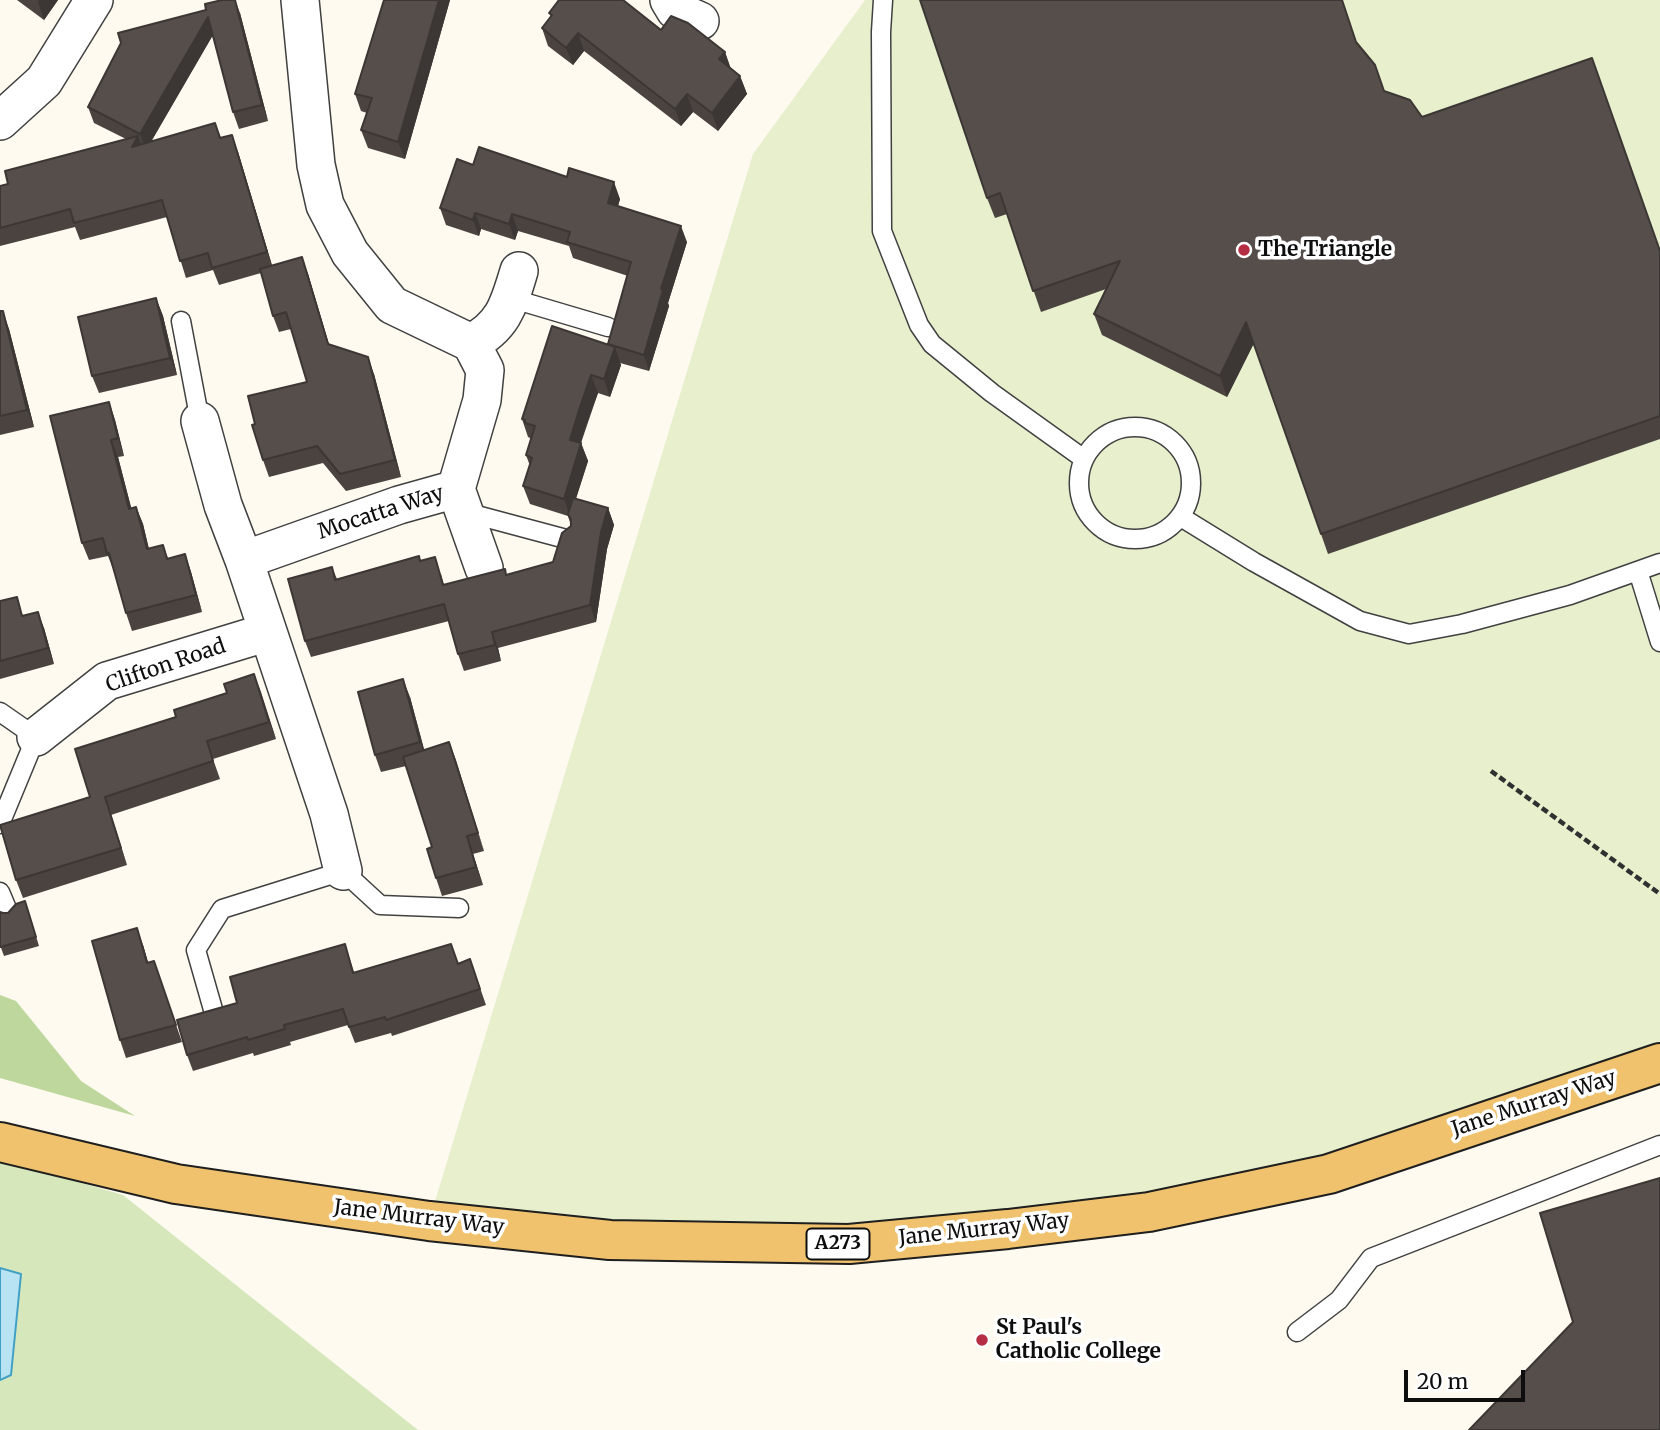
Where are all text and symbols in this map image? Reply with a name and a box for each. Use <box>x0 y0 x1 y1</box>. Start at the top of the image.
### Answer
place label: The Triangle <box>1258 237 1392 263</box>
marker: The Triangle <box>1236 242 1252 258</box>
street label: Mocatta Way <box>315 481 447 545</box>
street label: Clifton Road <box>103 634 229 698</box>
street label: Jane Murray Way <box>1448 1066 1620 1142</box>
street label: Jane Murray Way <box>332 1195 506 1241</box>
street label: Jane Murray Way <box>897 1208 1071 1252</box>
road number: A273 <box>806 1228 870 1260</box>
place label: St Paul's Catholic College <box>996 1315 1161 1365</box>
marker: St Paul's Catholic College <box>974 1332 990 1348</box>
scale bar <box>1408 1356 1529 1400</box>
text: 20 m <box>1417 1368 1468 1395</box>

